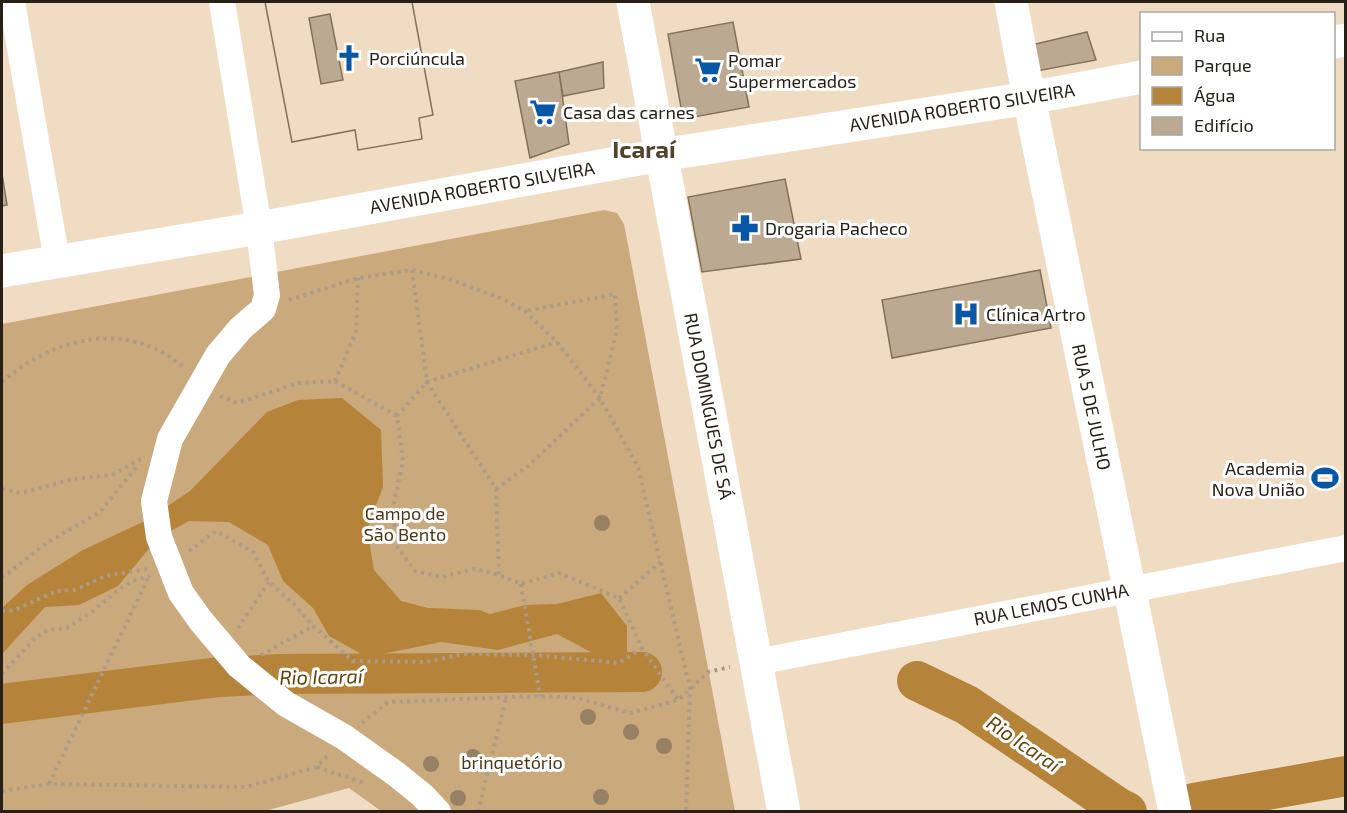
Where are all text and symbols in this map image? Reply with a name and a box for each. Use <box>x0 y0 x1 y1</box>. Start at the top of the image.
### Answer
legend <box>1140 12 1335 150</box>
text: Rua <box>1194 24 1225 46</box>
church icon: Porciúncula <box>334 43 364 73</box>
place label: Porciúncula <box>369 47 465 69</box>
place label: Pomar Supermercados <box>728 49 856 92</box>
text: Parque <box>1194 54 1252 76</box>
supermarket icon: Pomar Supermercados <box>693 55 723 85</box>
street label: AVENIDA ROBERTO SILVEIRA <box>848 78 1077 136</box>
text: Água <box>1194 84 1235 106</box>
supermarket icon: Casa das carnes <box>528 97 558 127</box>
place label: Casa das carnes <box>563 101 695 123</box>
text: Edifício <box>1194 114 1254 136</box>
district label: Icaraí <box>612 134 677 163</box>
street label: AVENIDA ROBERTO SILVEIRA <box>368 156 597 218</box>
pharmacy icon: Drogaria Pacheco <box>730 213 760 243</box>
place label: Drogaria Pacheco <box>765 217 908 239</box>
hospital icon: Clínica Artro <box>951 299 981 329</box>
place label: Clínica Artro <box>986 303 1086 325</box>
street label: RUA DOMINGUES DE SÁ <box>680 311 738 502</box>
street label: RUA 5 DE JULHO <box>1068 342 1116 472</box>
place label: Academia Nova União <box>1212 457 1305 500</box>
sports icon: Academia Nova União <box>1310 463 1340 493</box>
park label: Campo de São Bento <box>364 502 446 545</box>
street label: RUA LEMOS CUNHA <box>972 578 1131 630</box>
water label: Rio Icaraí <box>279 663 365 689</box>
water label: Rio Icaraí <box>983 710 1067 777</box>
park label: brinquetório <box>461 751 563 773</box>

